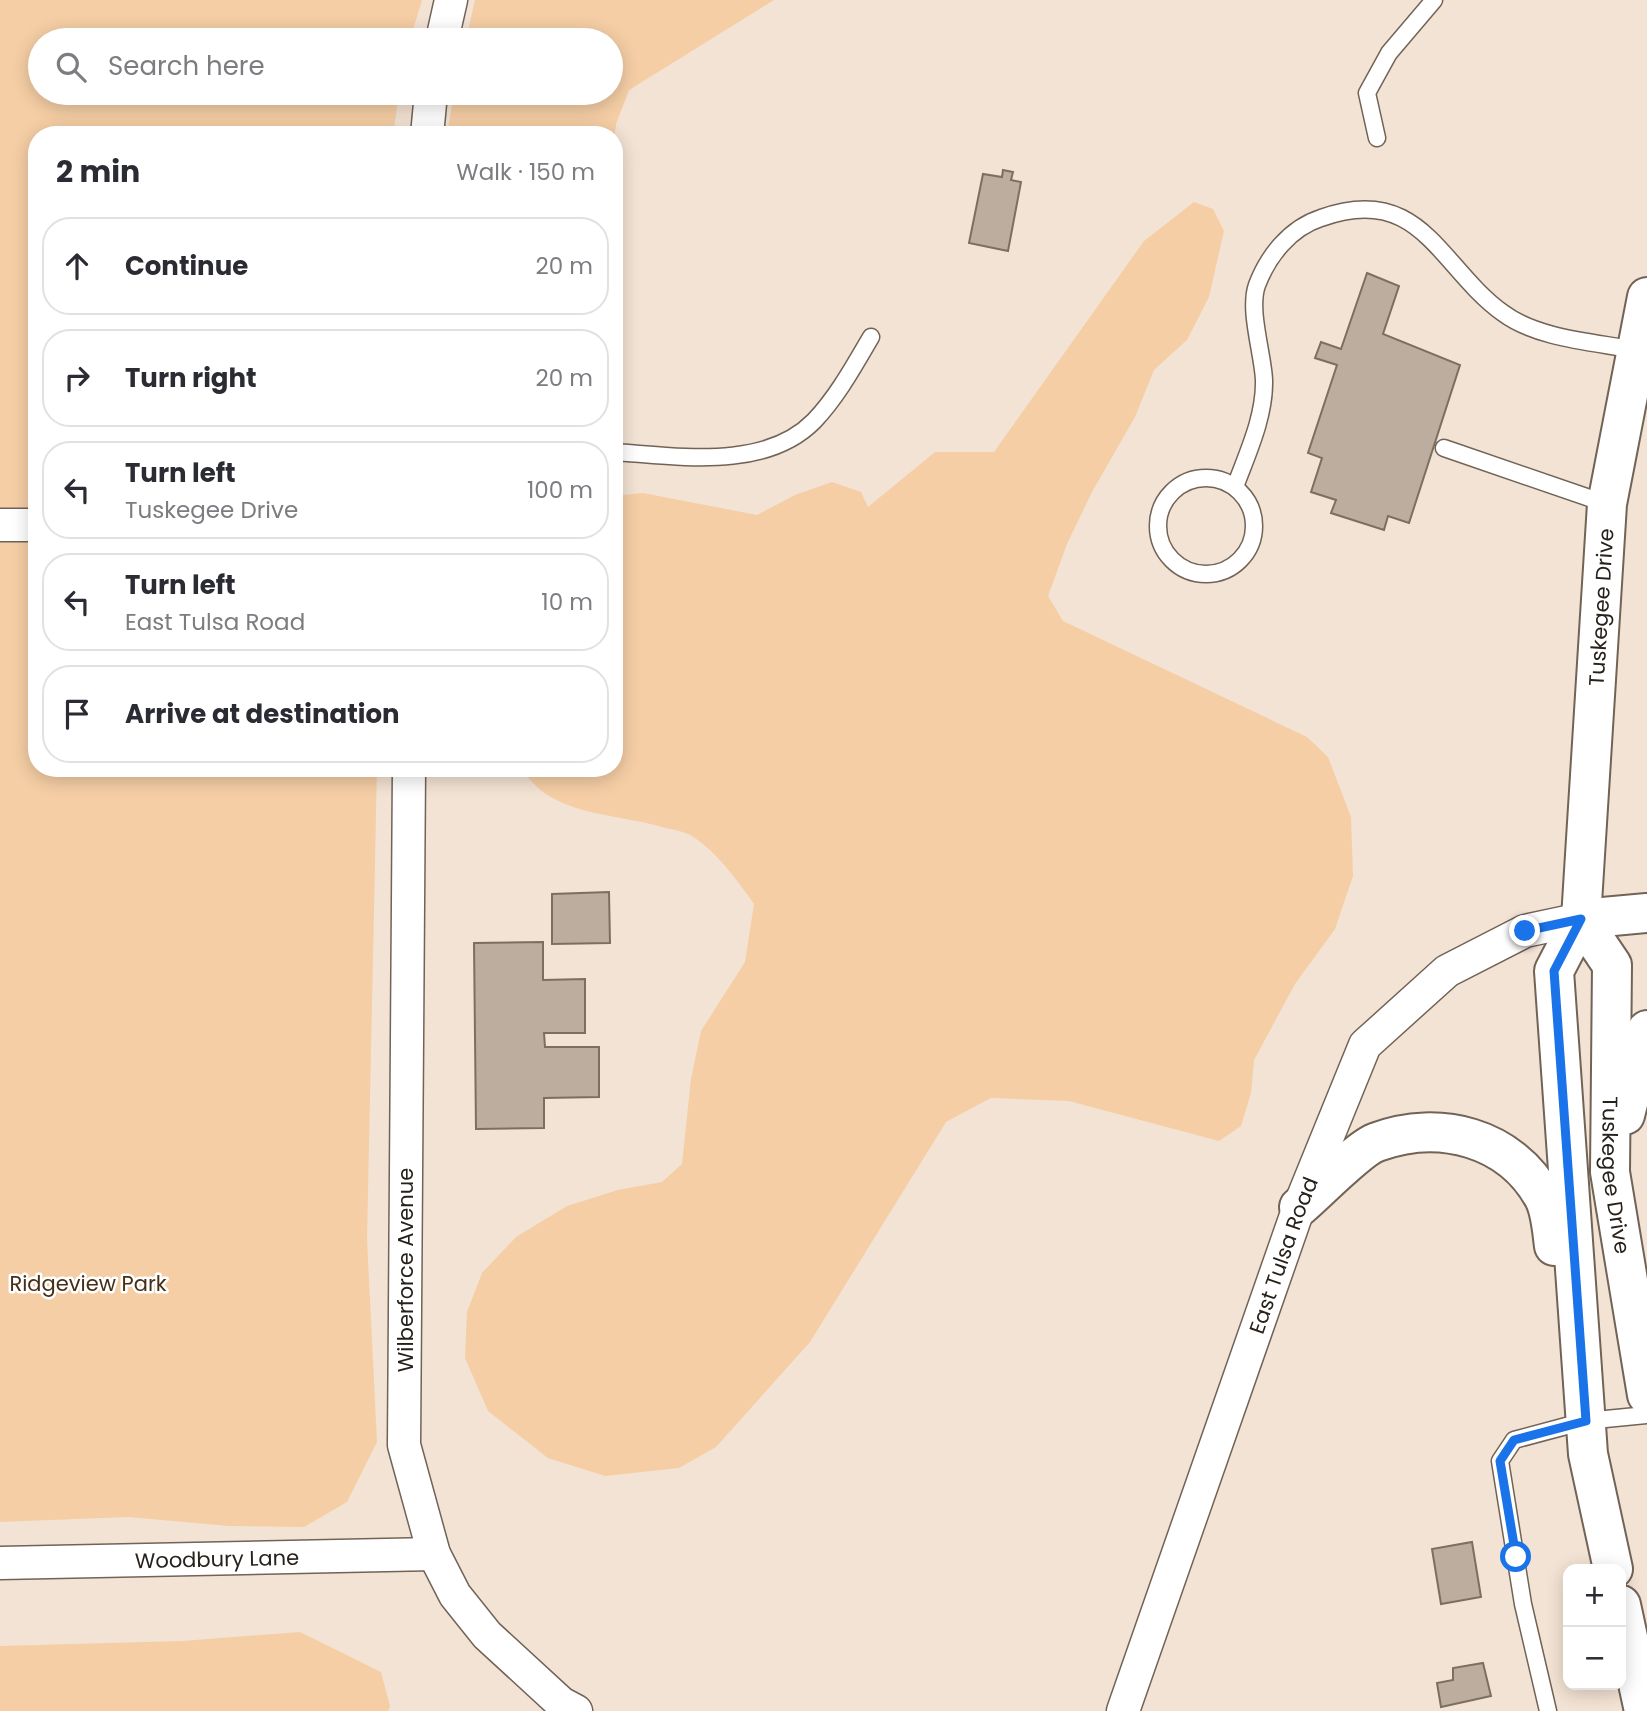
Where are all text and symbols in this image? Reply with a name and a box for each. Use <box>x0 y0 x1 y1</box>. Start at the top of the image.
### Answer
search box <box>28 28 623 105</box>
icon: search <box>52 48 90 86</box>
text: Search here <box>108 48 265 84</box>
text: 2 min <box>56 150 140 193</box>
text: Walk · 150 m <box>456 156 595 188</box>
icon: ahead <box>58 247 96 285</box>
text: Continue <box>125 248 248 284</box>
text: 20 m <box>535 250 593 282</box>
icon: right <box>58 359 96 397</box>
text: Turn right <box>125 360 257 396</box>
text: 20 m <box>535 362 593 394</box>
text: Turn left <box>125 455 236 491</box>
icon: left <box>58 471 96 509</box>
text: 100 m <box>527 474 593 506</box>
text: Tuskegee Drive <box>125 494 298 526</box>
street label: Tuskegee Drive <box>1581 527 1620 687</box>
text: Turn left <box>125 567 236 603</box>
icon: left <box>58 583 96 621</box>
text: 10 m <box>541 586 593 618</box>
text: East Tulsa Road <box>125 606 305 638</box>
icon: arrive <box>58 695 96 733</box>
text: Arrive at destination <box>125 696 400 732</box>
route end <box>1509 915 1540 946</box>
street label: Tuskegee Drive <box>1595 1096 1638 1256</box>
street label: Wilberforce Avenue <box>391 1168 420 1372</box>
street label: East Tulsa Road <box>1241 1172 1324 1338</box>
park label: Ridgeview Park <box>9 1269 167 1298</box>
route start <box>1500 1541 1531 1572</box>
street label: Woodbury Lane <box>135 1542 299 1575</box>
map controls <box>1563 1564 1626 1690</box>
button: + <box>1563 1564 1626 1627</box>
button: − <box>1563 1627 1626 1690</box>

